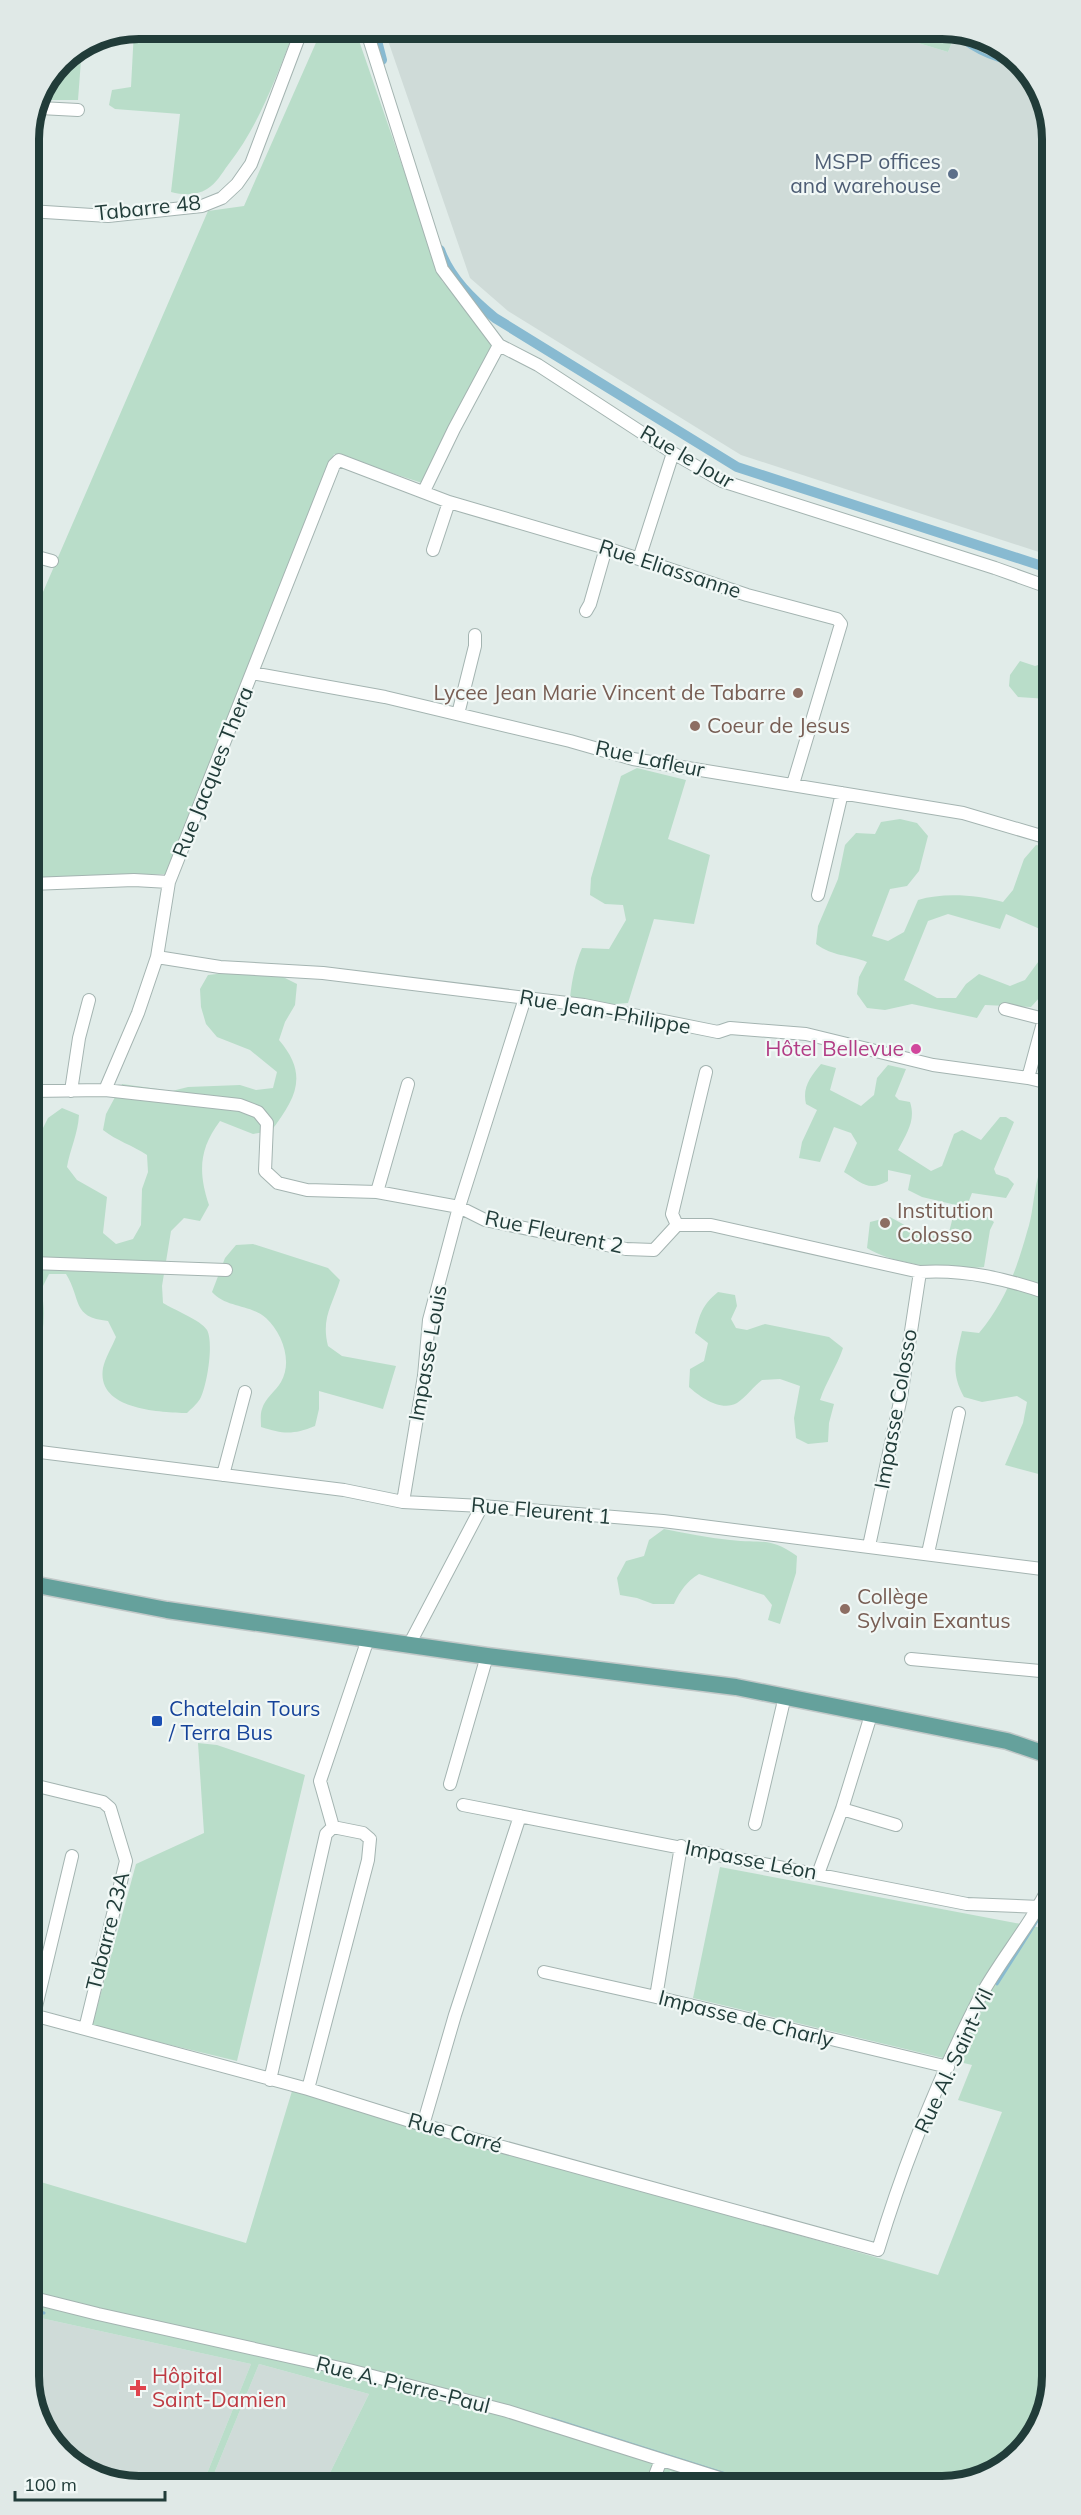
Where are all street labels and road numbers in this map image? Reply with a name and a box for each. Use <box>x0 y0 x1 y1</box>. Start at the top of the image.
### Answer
street label: Tabarre 48 <box>94 189 202 225</box>
street label: Rue le Jour <box>636 419 739 494</box>
street label: Rue Eliassanne <box>596 533 745 603</box>
street label: Rue Jacques Thera <box>166 682 258 861</box>
street label: Rue Lafleur <box>593 734 707 782</box>
street label: Rue Jean-Philippe <box>518 983 693 1039</box>
street label: Rue Fleurent 2 <box>483 1204 626 1258</box>
street label: Impasse Louis <box>402 1283 452 1423</box>
street label: Impasse Colosso <box>868 1327 922 1491</box>
street label: Rue Fleurent 1 <box>470 1491 612 1529</box>
street label: Impasse Léon <box>683 1833 819 1885</box>
street label: Tabarre 23A <box>80 1868 134 1993</box>
street label: Impasse de Charly <box>656 1984 836 2052</box>
street label: Rue Al. Saint-Vil <box>908 1984 998 2137</box>
street label: Rue Carré <box>405 2106 505 2158</box>
street label: Rue A. Pierre-Paul <box>314 2350 493 2418</box>

